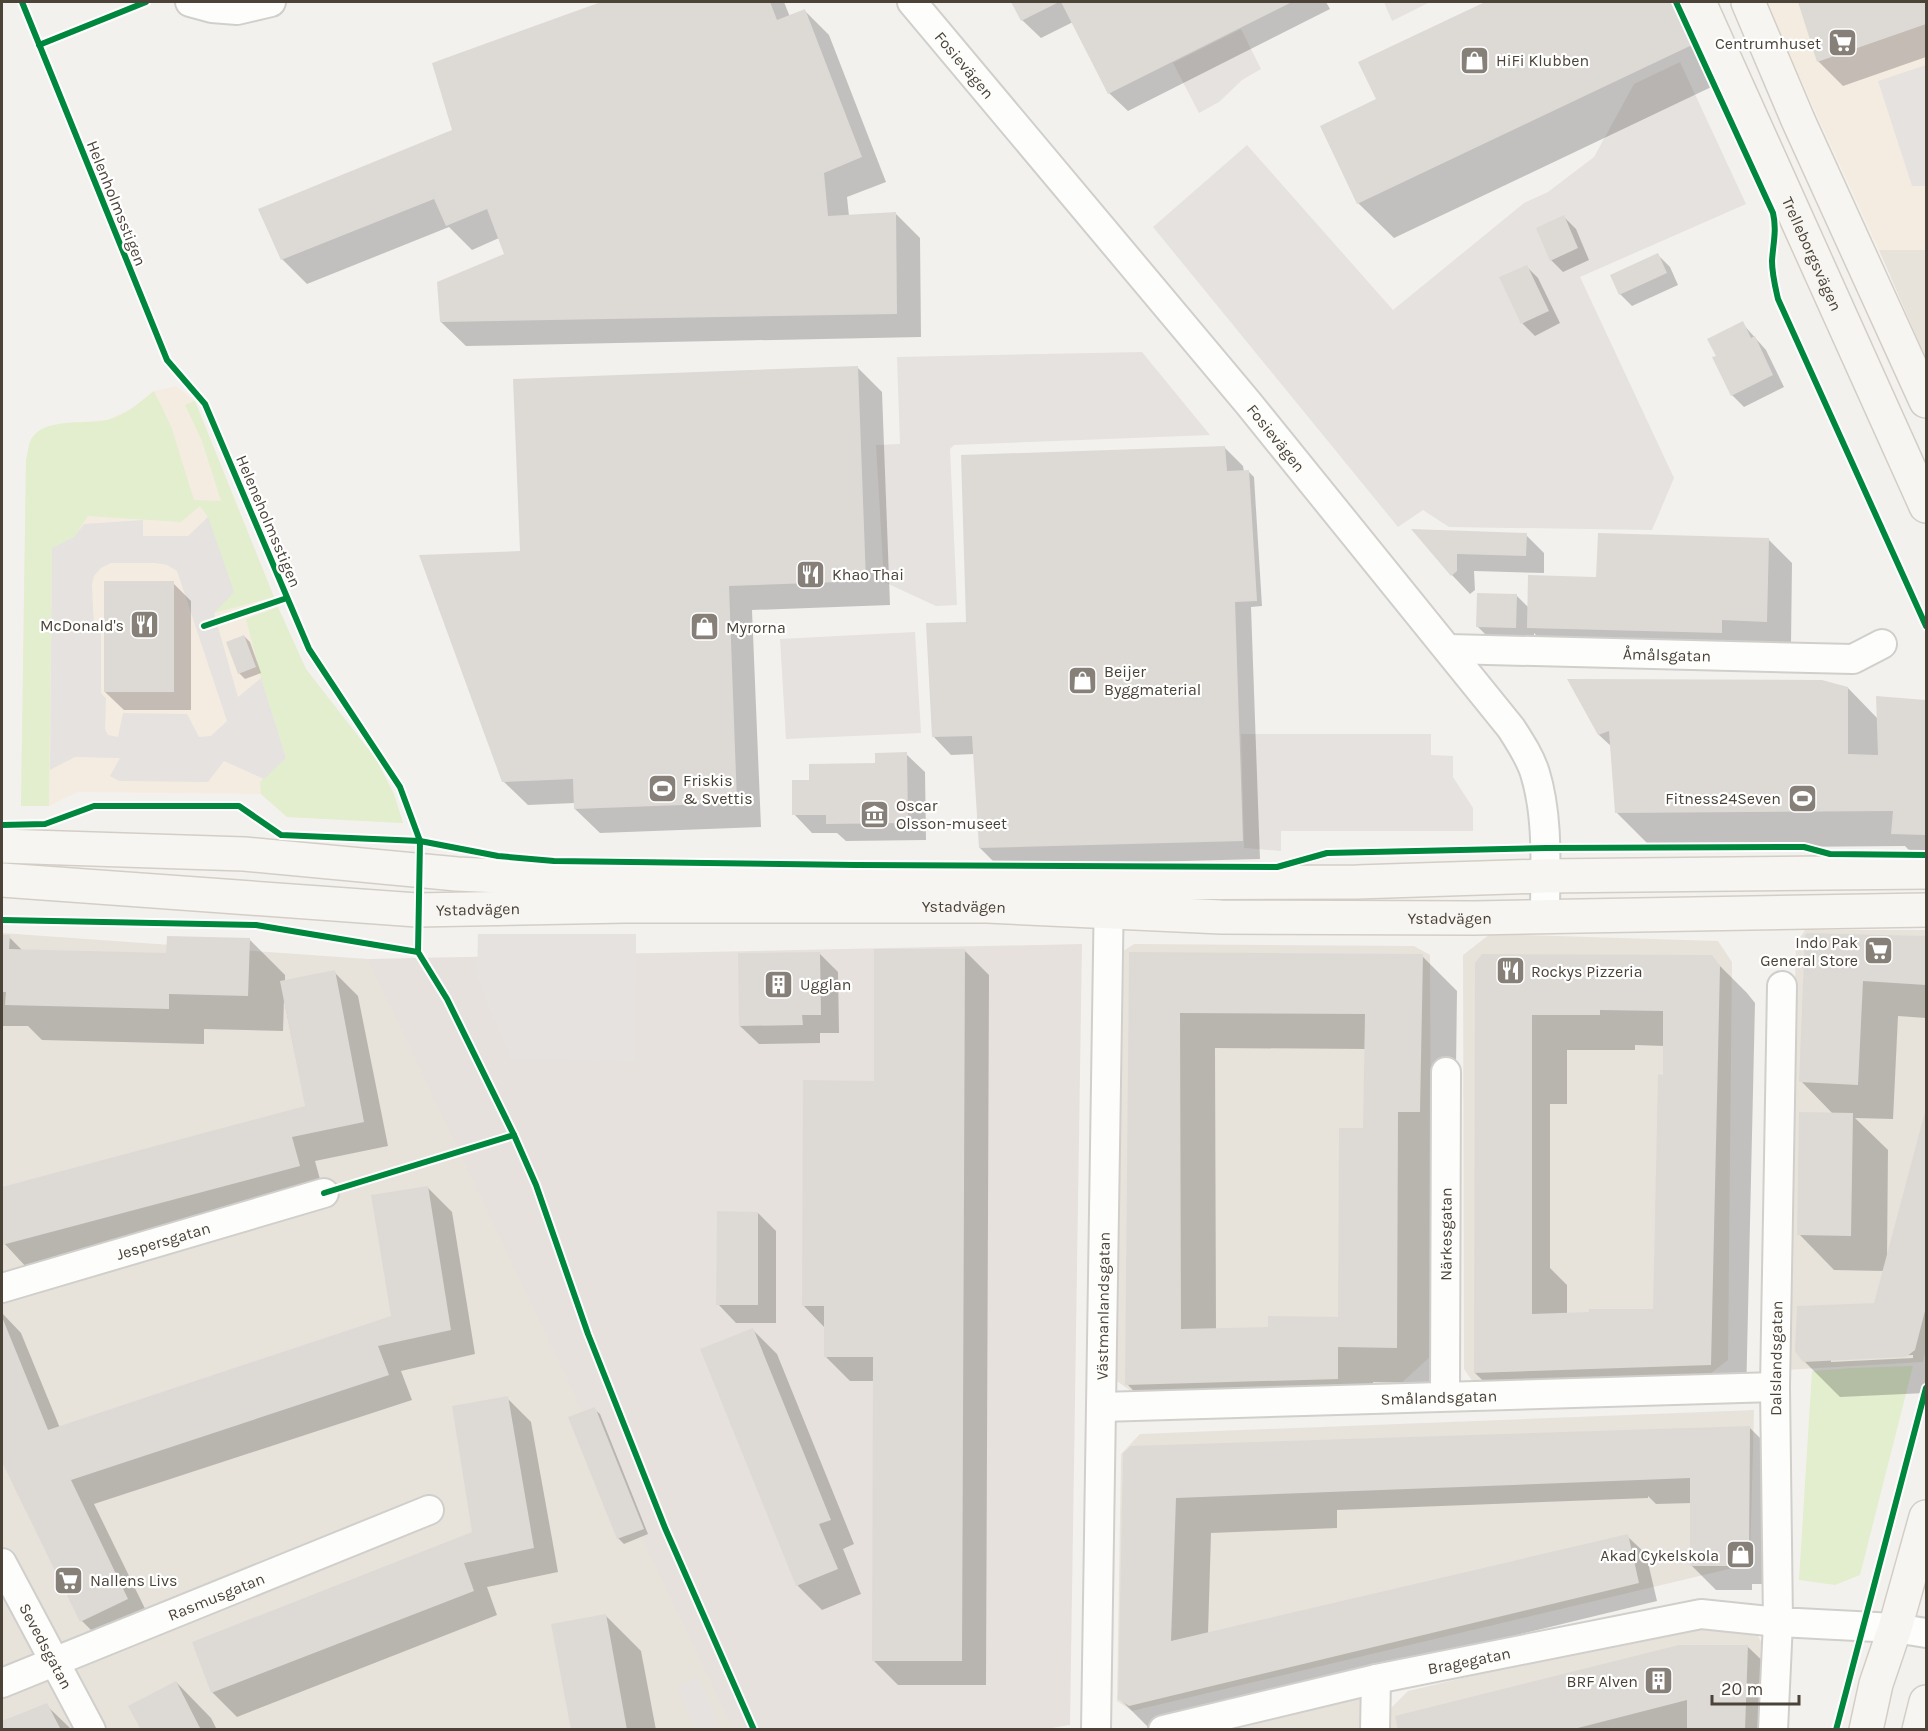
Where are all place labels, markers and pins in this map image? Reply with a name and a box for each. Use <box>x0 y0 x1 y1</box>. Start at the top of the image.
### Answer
supermarket icon: Centrumhuset <box>1826 27 1858 59</box>
place label: Centrumhuset <box>1715 34 1821 53</box>
shop icon: HiFi Klubben <box>1459 44 1491 76</box>
place label: HiFi Klubben <box>1496 51 1589 70</box>
restaurant icon: Khao Thai <box>795 558 827 590</box>
place label: Khao Thai <box>832 565 904 584</box>
restaurant icon: McDonald's <box>129 609 161 641</box>
shop icon: Myrorna <box>689 611 721 643</box>
place label: McDonald's <box>40 616 124 635</box>
place label: Myrorna <box>726 618 786 637</box>
place label: Beijer Byggmaterial <box>1104 662 1201 699</box>
shop icon: Beijer Byggmaterial <box>1067 664 1099 696</box>
place label: Friskis & Svettis <box>683 771 753 808</box>
sports icon: Friskis & Svettis <box>646 773 678 805</box>
sports icon: Fitness24Seven <box>1786 782 1818 814</box>
place label: Fitness24Seven <box>1665 789 1781 808</box>
place label: Oscar Olsson-museet <box>896 796 1007 833</box>
museum icon: Oscar Olsson-museet <box>859 798 891 830</box>
place label: Indo Pak General Store <box>1760 933 1858 970</box>
supermarket icon: Indo Pak General Store <box>1863 935 1895 967</box>
restaurant icon: Rockys Pizzeria <box>1494 955 1526 987</box>
place label: Rockys Pizzeria <box>1531 962 1643 981</box>
building icon: Ugglan <box>763 968 795 1000</box>
place label: Ugglan <box>800 975 851 994</box>
shop icon: Akad Cykelskola <box>1724 1539 1756 1571</box>
place label: Akad Cykelskola <box>1600 1546 1719 1565</box>
supermarket icon: Nallens Livs <box>53 1564 85 1596</box>
place label: Nallens Livs <box>90 1571 178 1590</box>
building icon: BRF Alven <box>1643 1665 1675 1697</box>
place label: BRF Alven <box>1566 1672 1638 1691</box>

